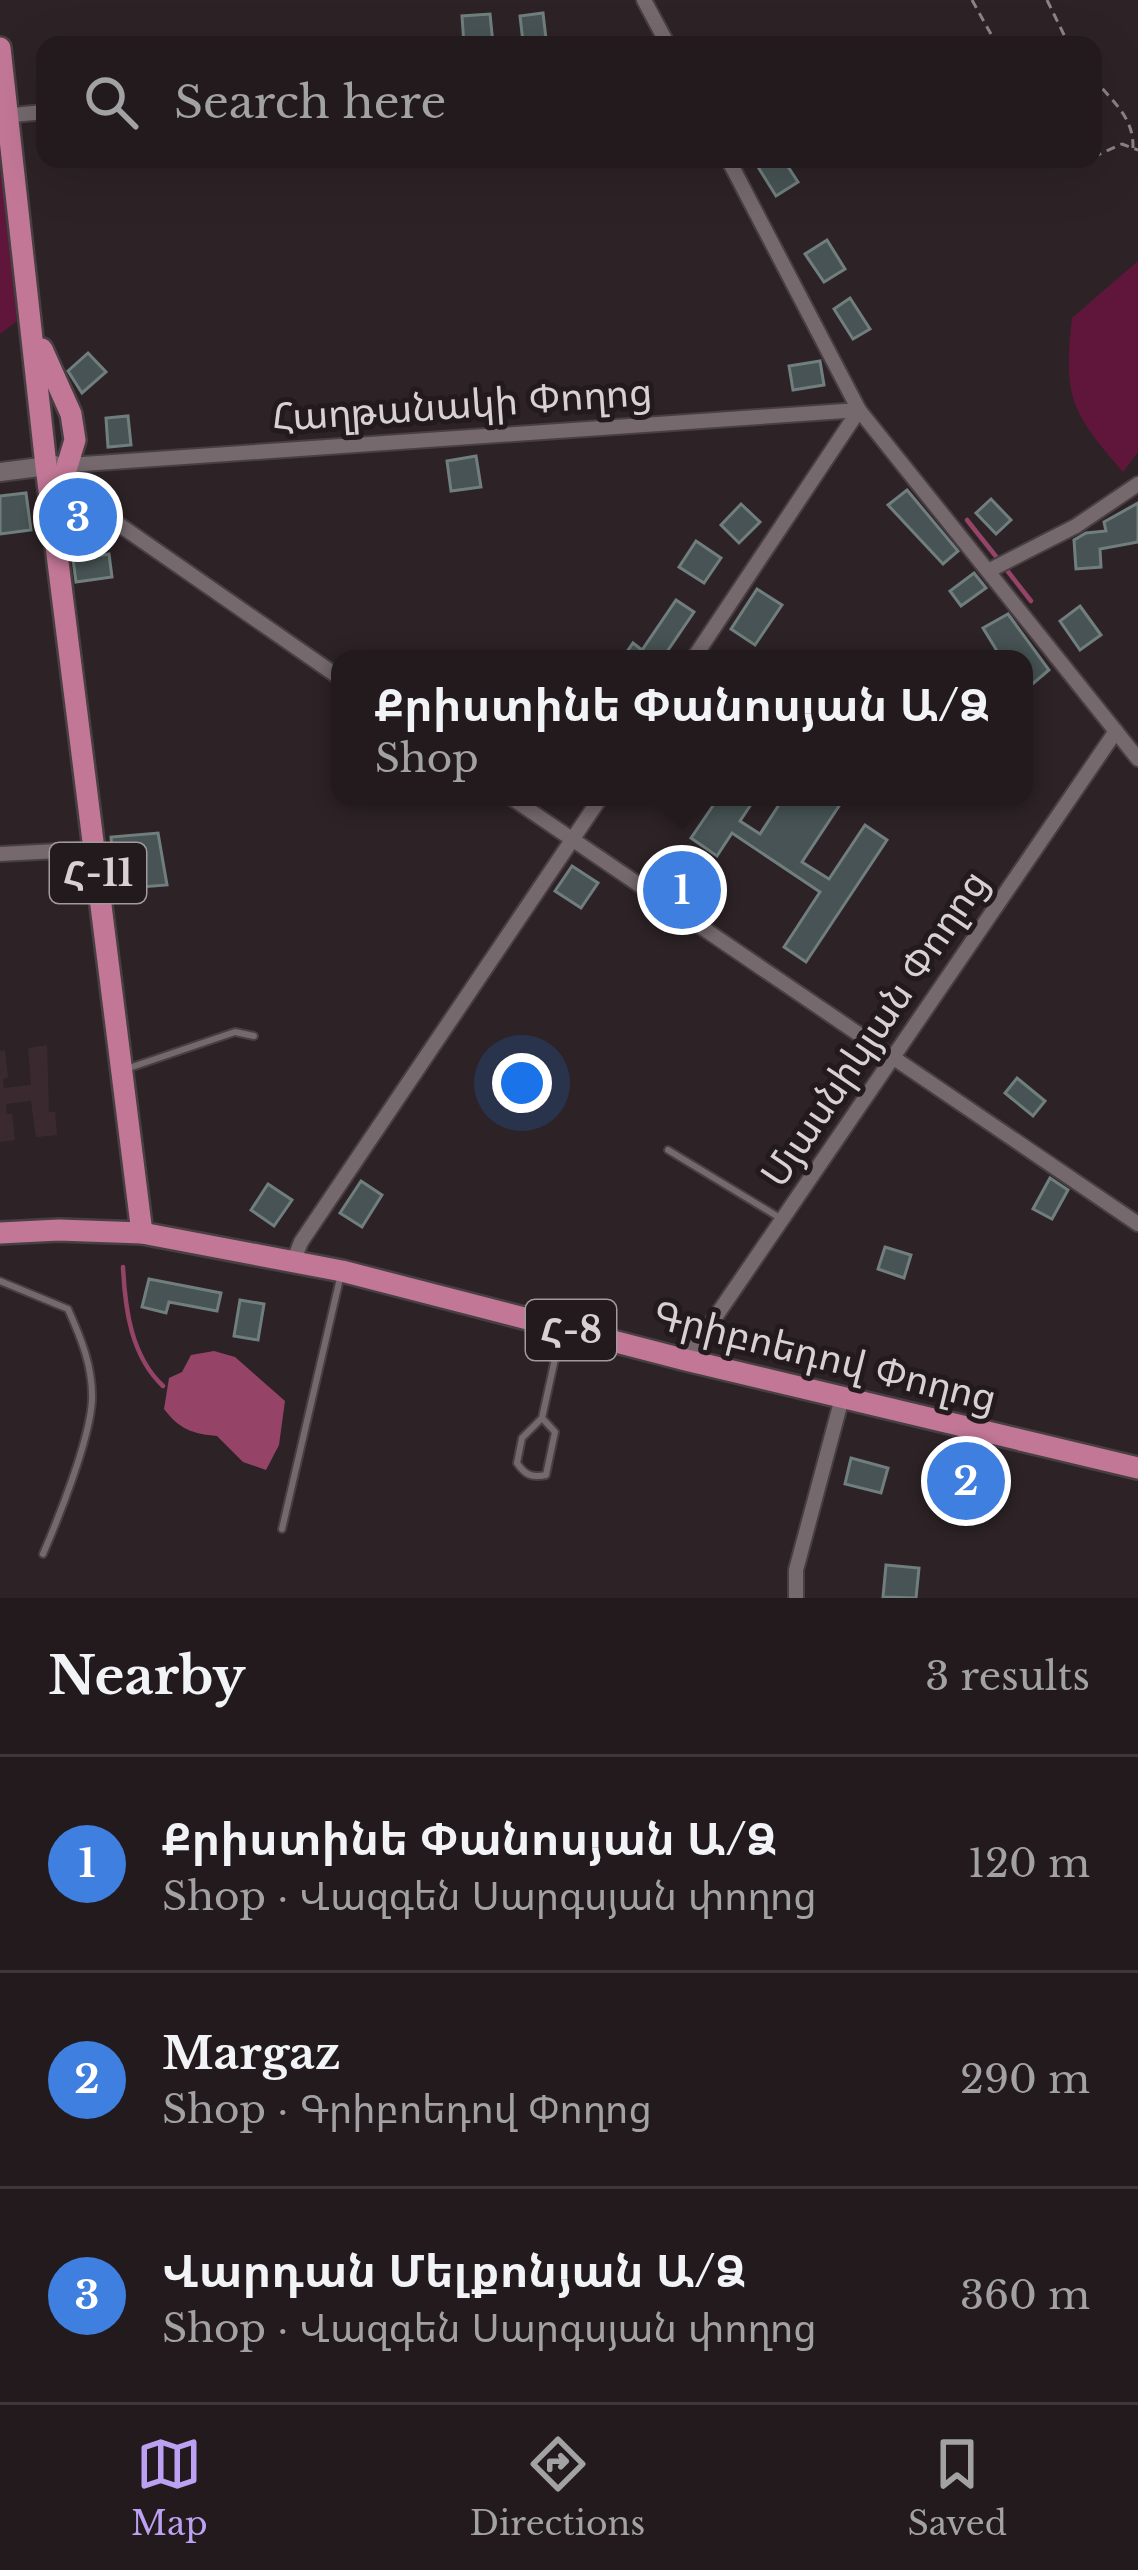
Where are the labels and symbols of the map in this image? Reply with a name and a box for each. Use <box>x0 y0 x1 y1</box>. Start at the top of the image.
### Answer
street label: Հաղթանակի Փողոց <box>270 367 654 442</box>
pin: 3 <box>39 472 117 562</box>
road number: Հ-11 <box>50 843 146 903</box>
pin: 1 <box>643 845 721 935</box>
street label: Մյասնիկյան Փողոց <box>750 860 999 1196</box>
your location <box>492 1053 552 1113</box>
street label: Գրիբոեդով Փողոց <box>648 1290 1002 1423</box>
road number: Հ-8 <box>526 1300 616 1360</box>
pin: 2 <box>927 1436 1005 1526</box>

